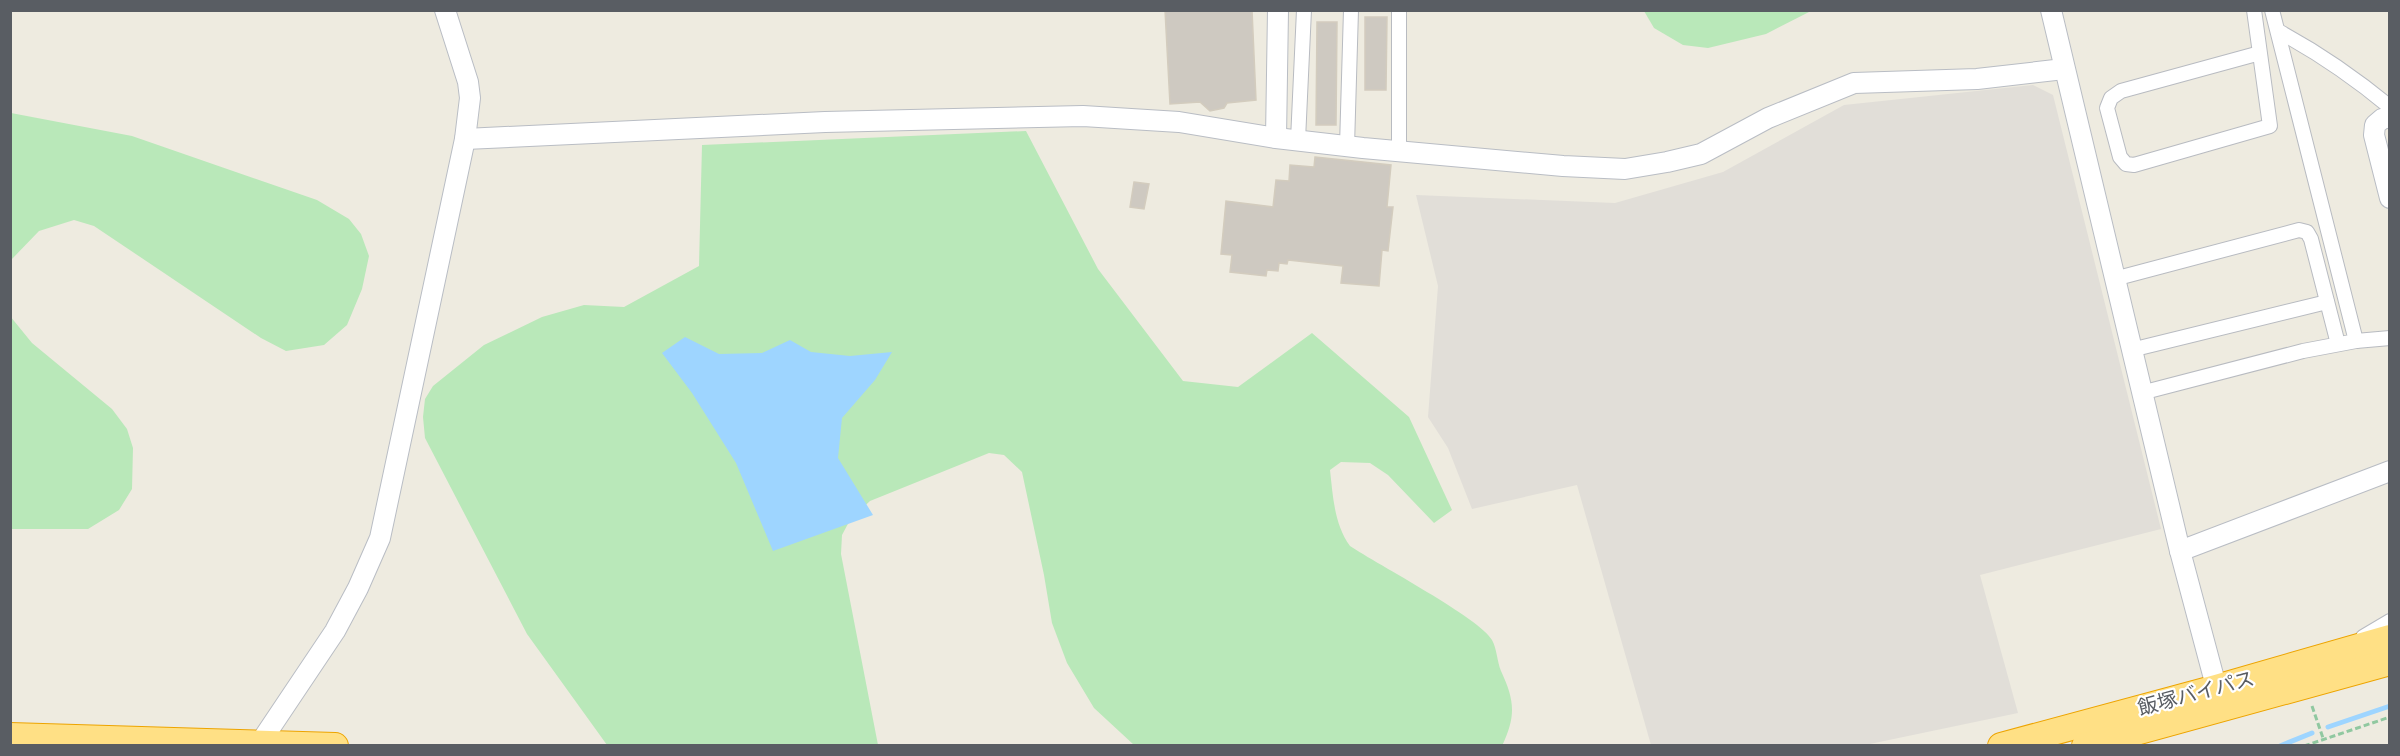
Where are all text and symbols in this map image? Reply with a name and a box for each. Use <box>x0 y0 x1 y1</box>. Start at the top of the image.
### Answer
street label: 飯塚バイパス <box>2135 666 2257 719</box>

